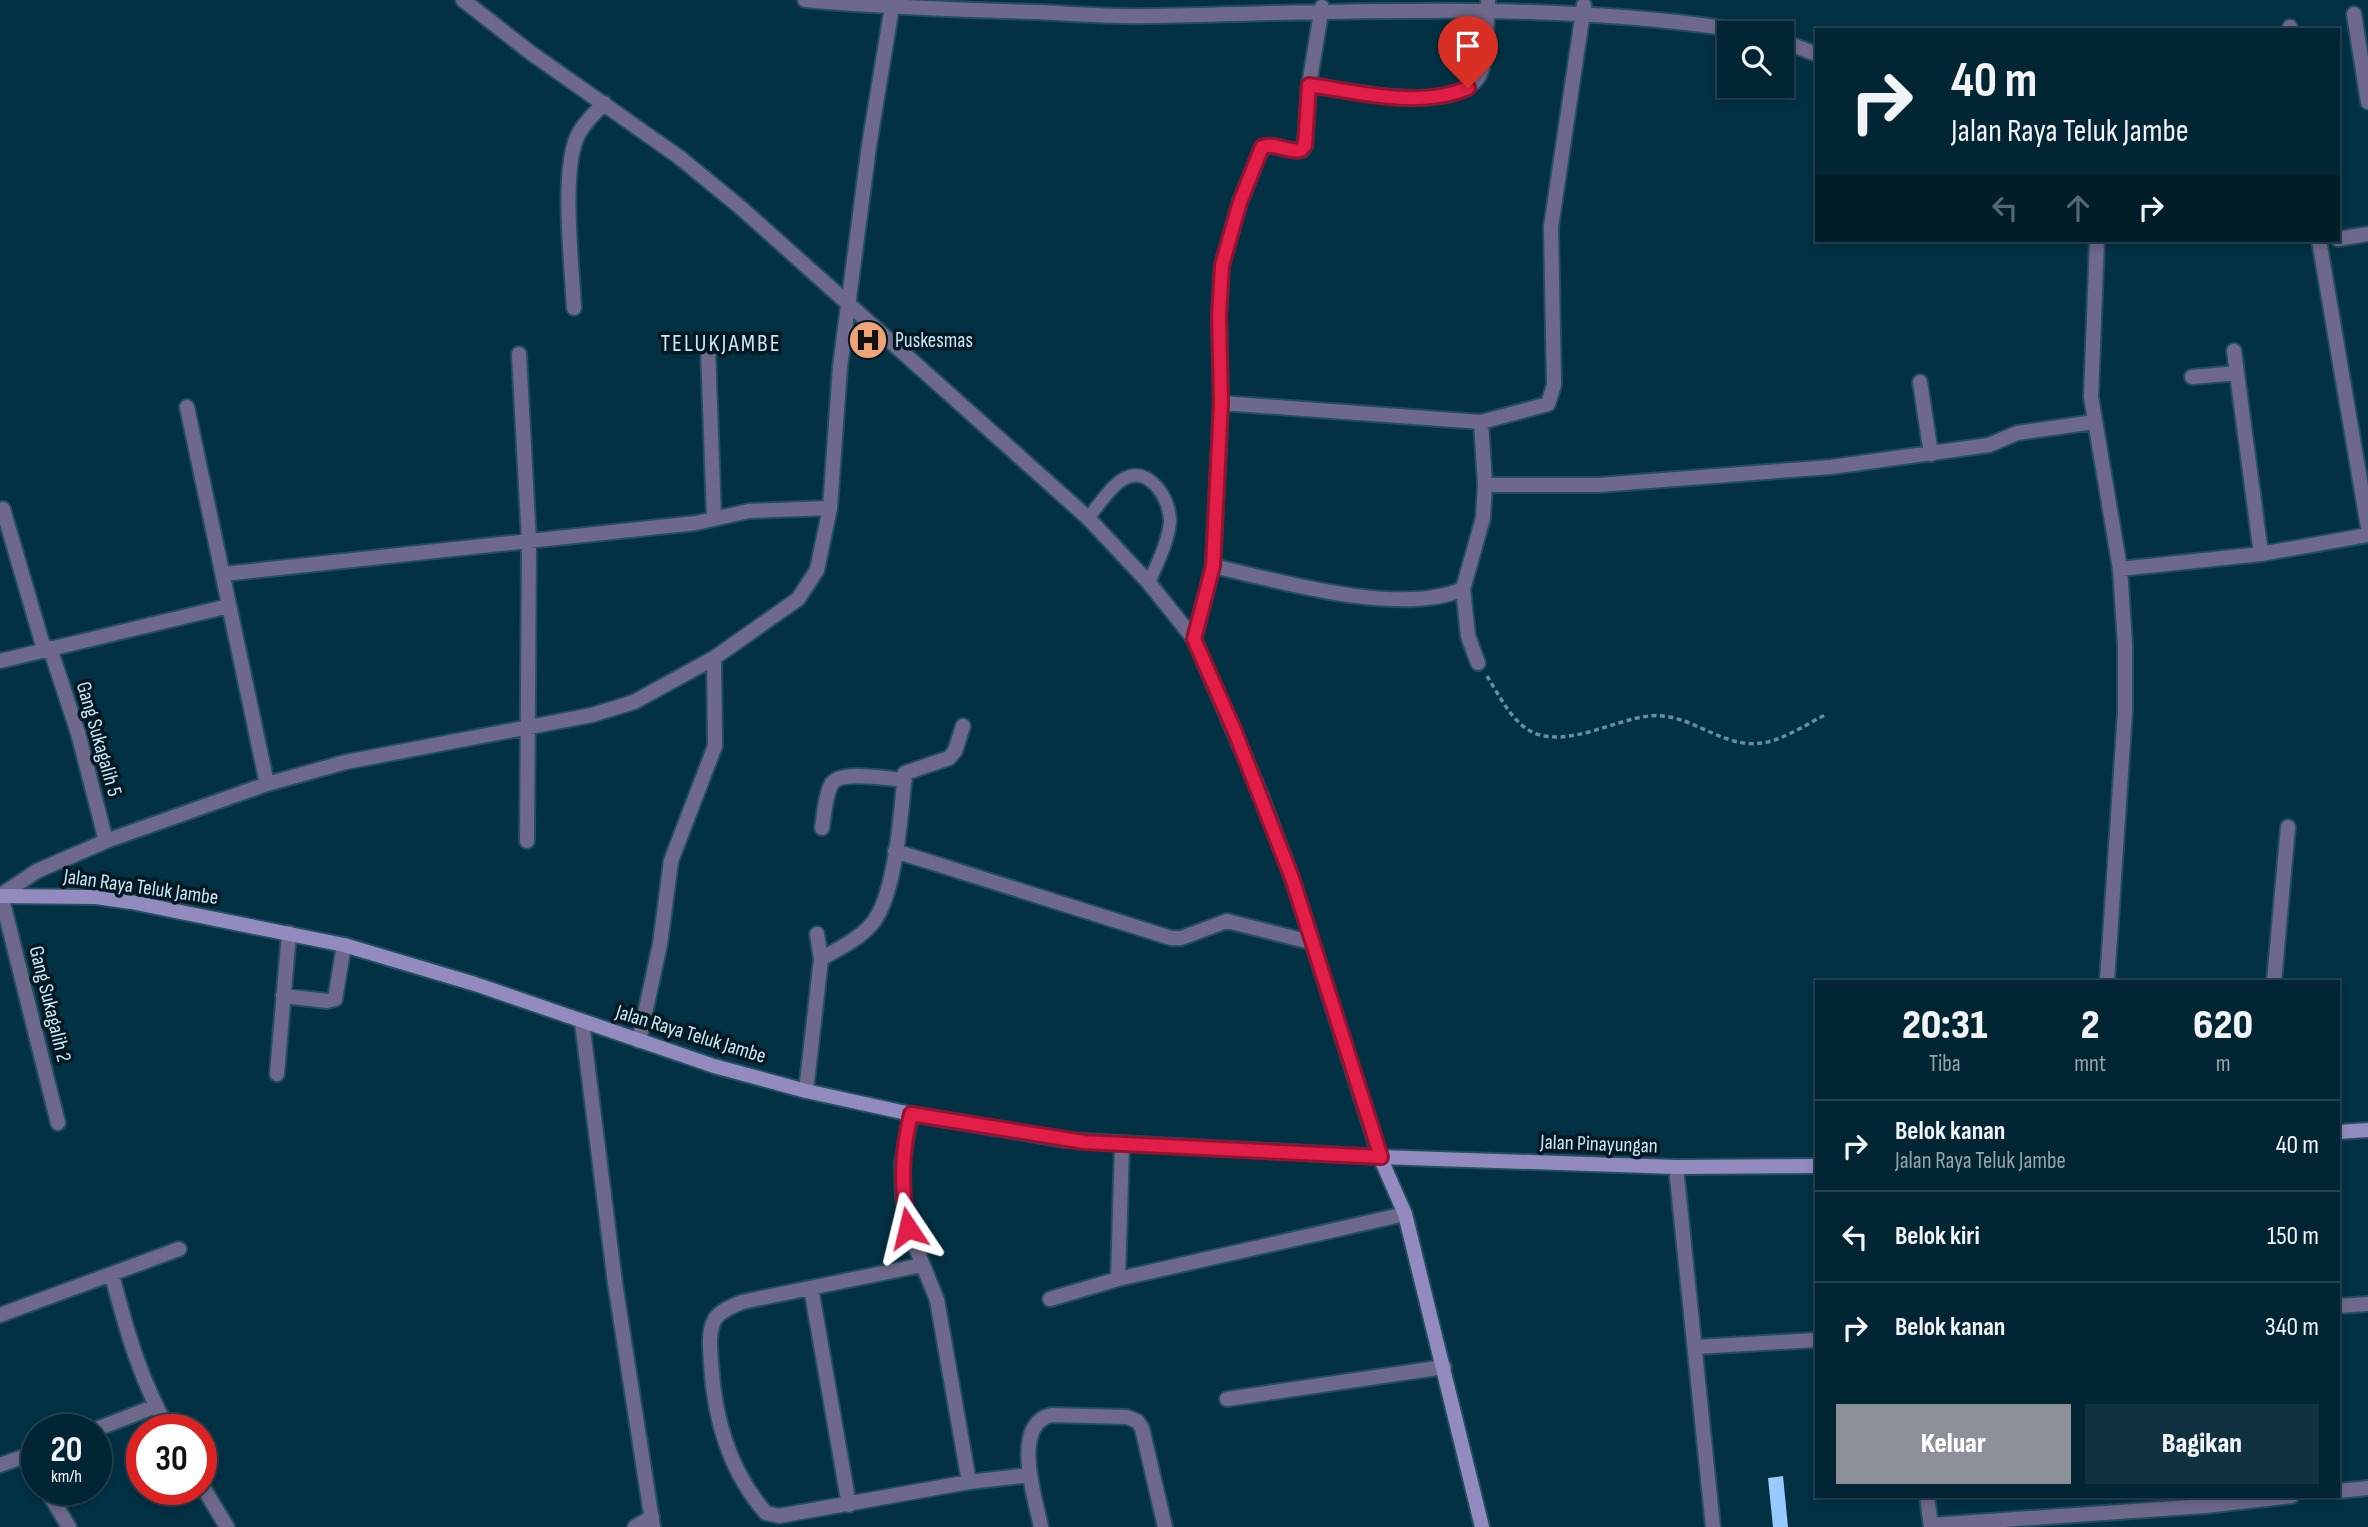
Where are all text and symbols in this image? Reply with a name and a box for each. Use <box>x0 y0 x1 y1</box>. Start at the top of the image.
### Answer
pin <box>1438 16 1498 88</box>
map controls <box>1717 21 1794 98</box>
button: search <box>1717 21 1794 98</box>
icon: arrive <box>1449 27 1487 65</box>
text: 40 m <box>1951 52 2037 111</box>
icon: right <box>1836 56 1927 147</box>
text: Jalan Raya Teluk Jambe <box>1951 112 2189 151</box>
icon: left <box>1986 189 2024 227</box>
icon: ahead <box>2059 189 2097 227</box>
icon: right <box>2132 189 2170 227</box>
hospital icon: Puskesmas <box>847 319 889 361</box>
place label: Puskesmas <box>895 328 973 353</box>
district label: TELUKJAMBE <box>660 329 782 358</box>
street label: Gang Sukagalih 5 <box>71 679 127 799</box>
street label: Jalan Raya Teluk Jambe <box>61 864 220 910</box>
street label: Gang Sukagalih 2 <box>24 944 76 1064</box>
street label: Jalan Raya Teluk Jambe <box>612 999 769 1069</box>
text: 20:31 <box>1902 1000 1987 1051</box>
text: 2 <box>2081 1000 2100 1051</box>
text: 620 <box>2193 1000 2253 1051</box>
text: Tiba <box>1929 1050 1961 1078</box>
text: mnt <box>2074 1050 2106 1078</box>
text: m <box>2216 1050 2230 1078</box>
text: Belok kanan <box>1895 1116 2005 1147</box>
icon: right <box>1836 1127 1874 1165</box>
street label: Jalan Pinayungan <box>1539 1129 1658 1159</box>
text: 40 m <box>2276 1130 2319 1161</box>
text: Jalan Raya Teluk Jambe <box>1895 1147 2066 1175</box>
position arrow <box>871 1191 945 1265</box>
icon: left <box>1836 1218 1874 1256</box>
text: Belok kiri <box>1895 1221 1980 1252</box>
text: 150 m <box>2267 1221 2319 1252</box>
icon: right <box>1836 1309 1874 1347</box>
text: Belok kanan <box>1895 1312 2005 1343</box>
text: 340 m <box>2265 1312 2319 1343</box>
button: Keluar <box>1836 1404 2071 1484</box>
button: Bagikan <box>2085 1404 2319 1484</box>
speed limit sign: 30 <box>126 1414 217 1505</box>
text: 20 <box>51 1429 83 1472</box>
text: km/h <box>51 1466 82 1487</box>

